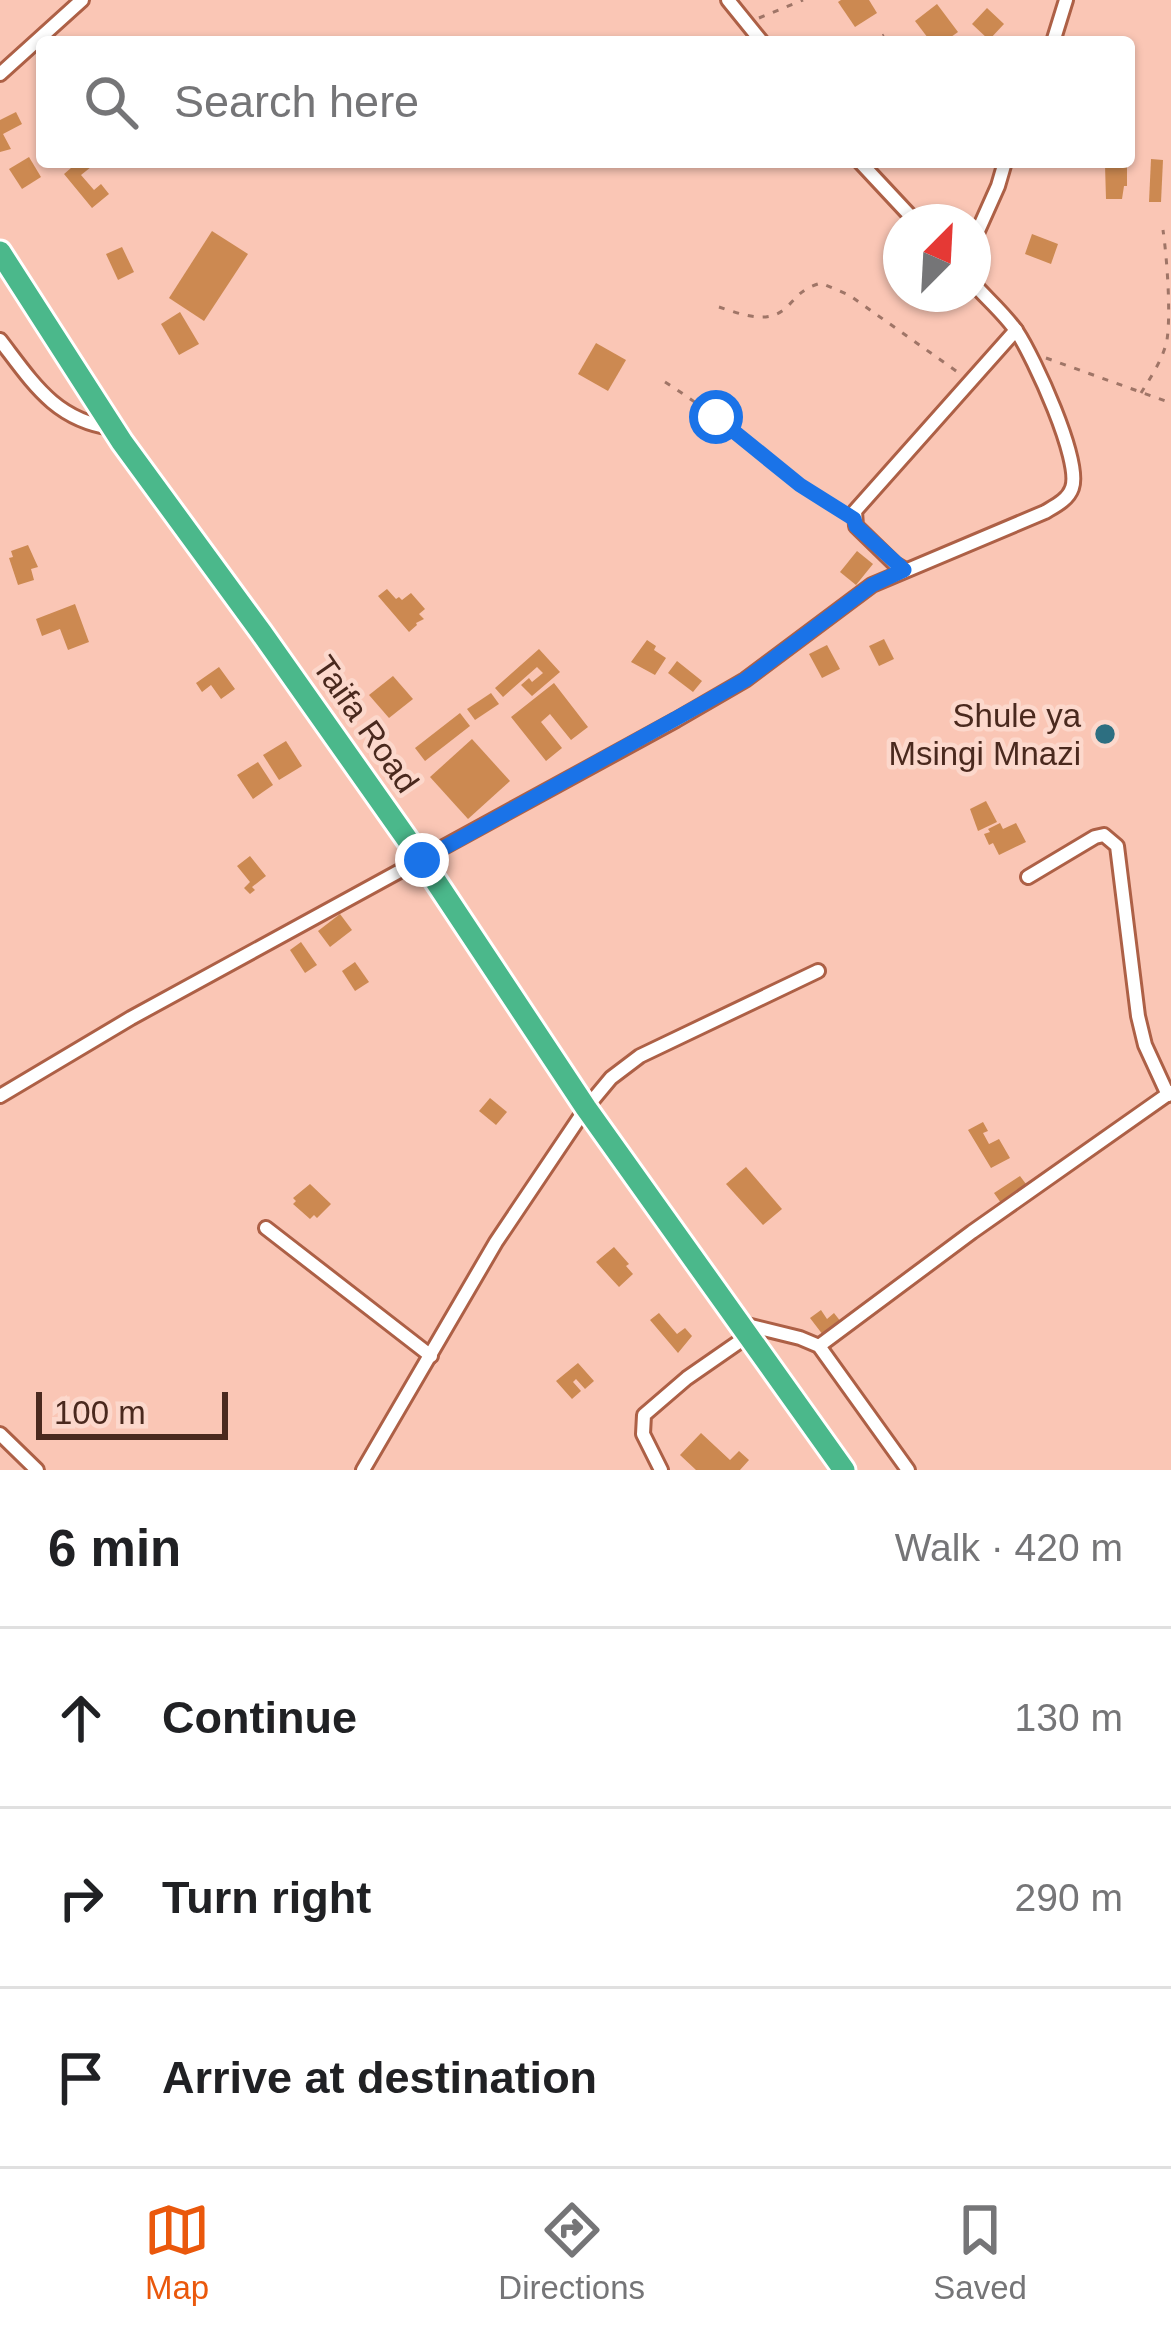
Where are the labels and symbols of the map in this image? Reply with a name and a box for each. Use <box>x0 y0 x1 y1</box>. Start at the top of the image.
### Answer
north arrow <box>883 204 991 312</box>
route start <box>689 390 743 444</box>
street label: Taifa Road <box>306 649 426 799</box>
place label: Shule ya Msingi Mnazi <box>888 697 1082 772</box>
marker: Shule ya Msingi Mnazi <box>1092 721 1118 747</box>
route end <box>395 833 449 887</box>
scale bar <box>36 1386 228 1439</box>

